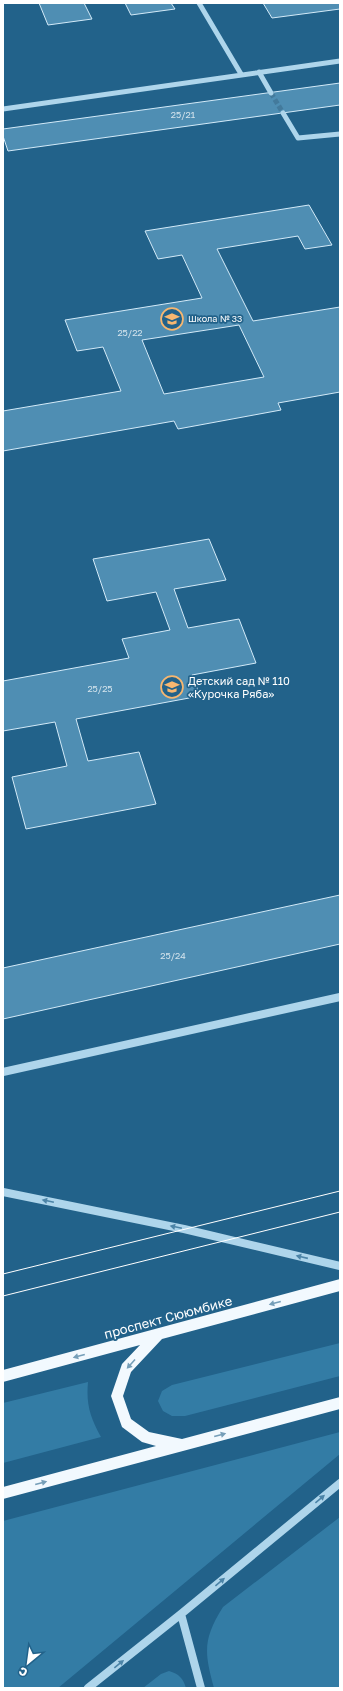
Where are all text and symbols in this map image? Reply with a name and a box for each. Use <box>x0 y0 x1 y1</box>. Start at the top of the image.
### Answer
house number: 25/21 <box>171 109 196 120</box>
school or university icon: Школа № 33 <box>159 306 185 332</box>
place label: Школа № 33 <box>188 313 242 324</box>
house number: 25/22 <box>117 327 143 338</box>
school or university icon: Детский сад № 110 «Курочка Ряба» <box>159 674 185 700</box>
place label: Детский сад № 110 «Курочка Ряба» <box>188 674 290 700</box>
house number: 25/25 <box>87 683 113 694</box>
house number: 25/24 <box>160 950 186 961</box>
one-way arrow <box>42 1198 54 1204</box>
one-way arrow <box>169 1224 182 1230</box>
one-way arrow <box>296 1254 308 1260</box>
street label: проспект Сююмбике <box>102 1292 234 1342</box>
one-way arrow <box>269 1300 281 1306</box>
one-way arrow <box>73 1354 85 1360</box>
one-way arrow <box>126 1359 135 1369</box>
one-way arrow <box>214 1431 227 1437</box>
one-way arrow <box>34 1479 47 1485</box>
one-way arrow <box>315 1495 326 1504</box>
one-way arrow <box>214 1578 225 1586</box>
north arrow <box>8 1643 48 1683</box>
one-way arrow <box>113 1659 124 1668</box>
text: С <box>16 1665 29 1680</box>

